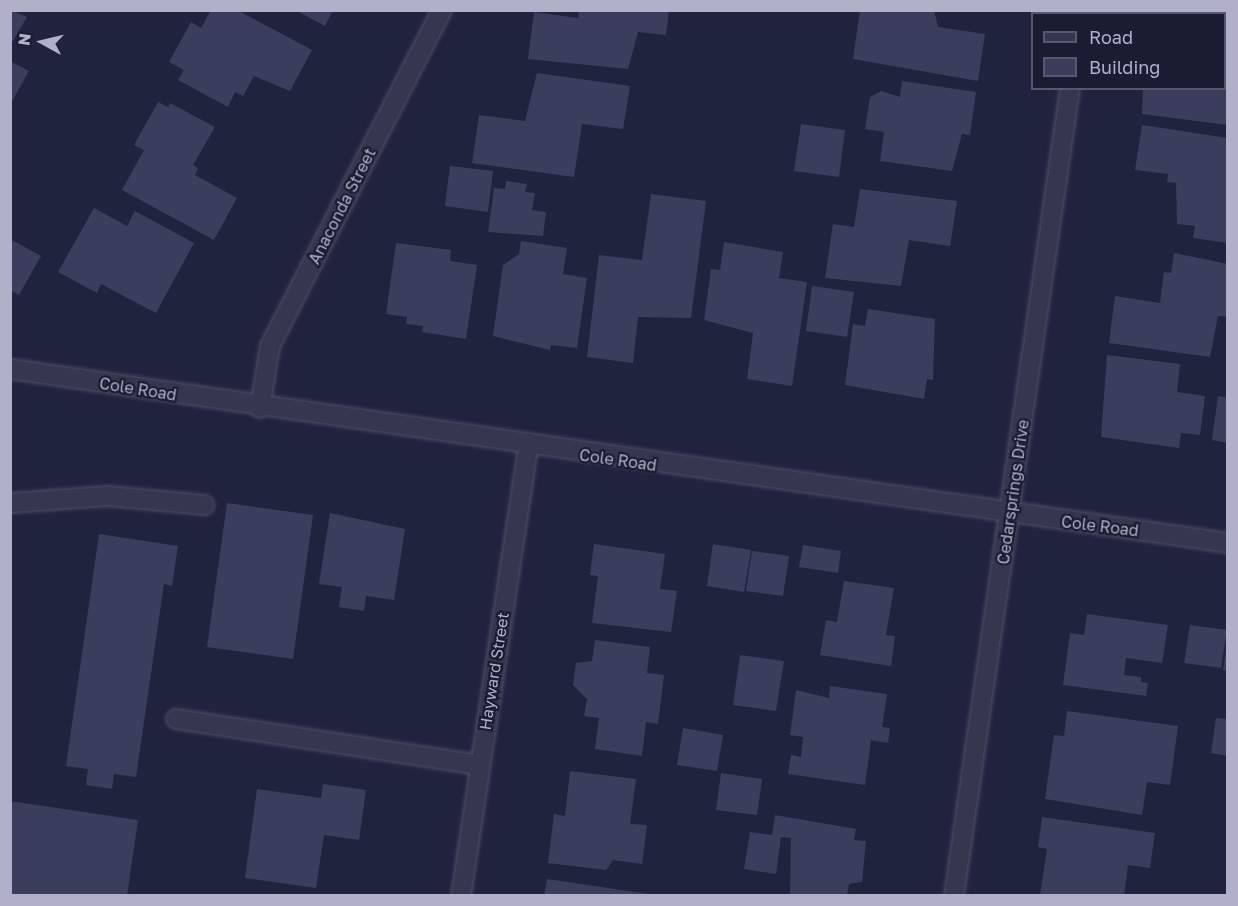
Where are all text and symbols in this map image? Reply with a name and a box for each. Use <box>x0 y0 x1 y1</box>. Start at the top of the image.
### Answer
north arrow <box>12 12 72 72</box>
legend <box>1031 12 1226 90</box>
text: Road <box>1089 26 1133 48</box>
text: N <box>13 32 35 47</box>
text: Building <box>1089 56 1160 78</box>
street label: Anaconda Street <box>304 145 380 267</box>
street label: Cole Road <box>98 373 178 405</box>
street label: Cedarsprings Drive <box>993 418 1033 566</box>
street label: Cole Road <box>578 445 658 475</box>
street label: Cole Road <box>1060 512 1140 540</box>
street label: Hayward Street <box>475 611 513 731</box>

